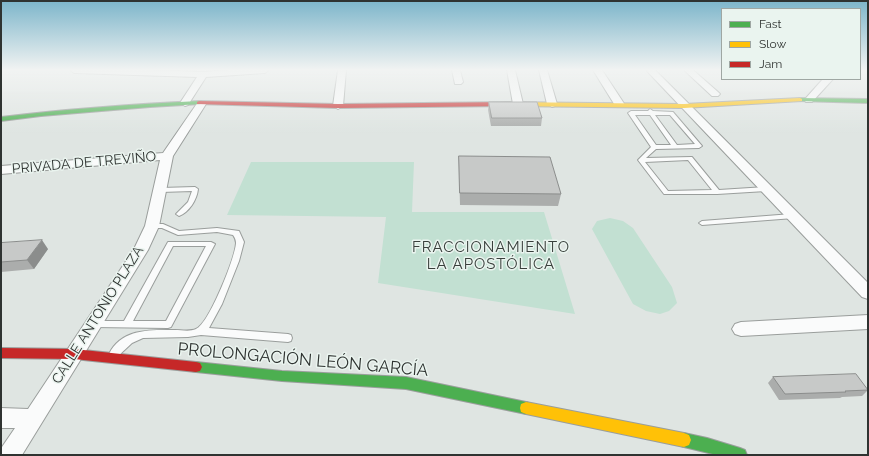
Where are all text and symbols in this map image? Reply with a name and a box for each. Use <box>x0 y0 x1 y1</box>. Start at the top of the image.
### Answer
legend <box>721 8 861 80</box>
text: Fast <box>759 17 782 31</box>
text: Slow <box>759 37 786 51</box>
text: Jam <box>759 57 782 71</box>
street label: PRIVADA DE TREVIÑO <box>11 148 157 178</box>
district label: FRACCIONAMIENTO LA APOSTÓLICA <box>412 238 570 273</box>
street label: CALLE ANTONIO PLAZA <box>49 243 147 387</box>
street label: PROLONGACIÓN LEÓN GARCÍA <box>177 339 429 381</box>

